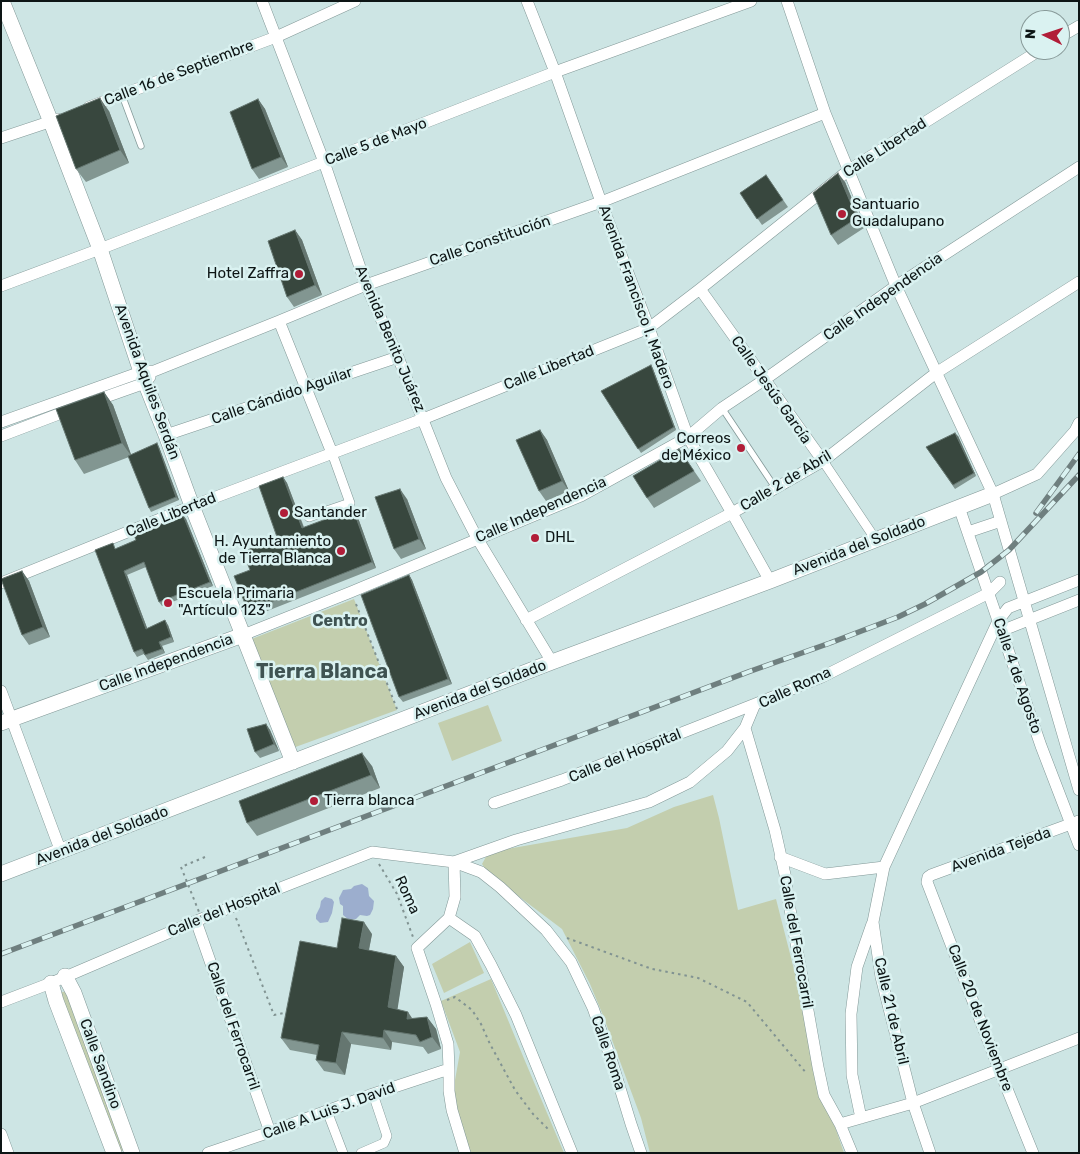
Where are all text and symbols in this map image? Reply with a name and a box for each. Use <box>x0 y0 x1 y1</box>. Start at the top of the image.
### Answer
north arrow <box>1020 10 1070 60</box>
text: N <box>1022 28 1039 40</box>
street label: Calle 16 de Septiembre <box>102 36 256 110</box>
street label: Calle 5 de Mayo <box>322 114 430 170</box>
street label: Calle Libertad <box>840 114 930 182</box>
place label: Santuario Guadalupano <box>852 196 944 231</box>
street label: Avenida Francisco I. Madero <box>594 203 678 391</box>
marker: Santuario Guadalupano <box>836 208 848 220</box>
street label: Calle Constitución <box>427 212 553 270</box>
street label: Calle Independencia <box>820 249 946 345</box>
street label: Avenida Benito Juárez <box>351 263 429 415</box>
place label: Hotel Zaffra <box>207 265 289 283</box>
marker: Hotel Zaffra <box>293 268 305 280</box>
street label: Avenida Aquiles Serdán <box>110 302 184 462</box>
street label: Calle Jesús García <box>727 332 815 448</box>
street label: Calle Libertad <box>501 342 597 394</box>
street label: Calle Cándido Aguilar <box>209 363 355 429</box>
place label: Correos de México <box>661 430 731 465</box>
marker: Correos de México <box>735 442 747 454</box>
street label: Calle 2 de Abril <box>737 447 835 515</box>
street label: Calle Independencia <box>473 473 609 547</box>
street label: Calle Libertad <box>123 489 219 541</box>
place label: Santander <box>294 504 367 522</box>
marker: Santander <box>278 507 290 519</box>
street label: Avenida del Soldado <box>790 512 928 580</box>
place label: DHL <box>545 529 574 547</box>
marker: DHL <box>529 532 541 544</box>
place label: H. Ayuntamiento de Tierra Blanca <box>214 533 331 568</box>
marker: H. Ayuntamiento de Tierra Blanca <box>335 545 347 557</box>
place label: Escuela Primaria "Artículo 123" <box>178 585 294 620</box>
marker: Escuela Primaria "Artículo 123" <box>162 597 174 609</box>
district label: Centro <box>312 611 368 631</box>
street label: Calle 4 de Agosto <box>989 616 1045 736</box>
street label: Calle Independencia <box>97 630 235 696</box>
street label: Avenida del Soldado <box>411 656 549 724</box>
district label: Tierra Blanca <box>256 660 388 684</box>
street label: Calle Roma <box>756 663 834 713</box>
street label: Calle del Hospital <box>566 725 684 787</box>
place label: Tierra blanca <box>324 792 414 810</box>
marker: Tierra blanca <box>308 795 320 807</box>
street label: Avenida del Soldado <box>33 802 171 870</box>
street label: Avenida Tejeda <box>949 824 1053 876</box>
street label: Roma <box>390 873 424 917</box>
street label: Calle del Ferrocarril <box>775 874 817 1010</box>
street label: Calle del Hospital <box>165 879 283 941</box>
street label: Calle 20 de Noviembre <box>944 942 1016 1094</box>
street label: Calle 21 de Abril <box>870 956 912 1066</box>
street label: Calle del Ferrocarril <box>203 960 263 1092</box>
street label: Calle Roma <box>587 1013 629 1093</box>
street label: Calle Sandino <box>75 1016 125 1112</box>
street label: Calle A Luis J. David <box>260 1079 398 1143</box>

